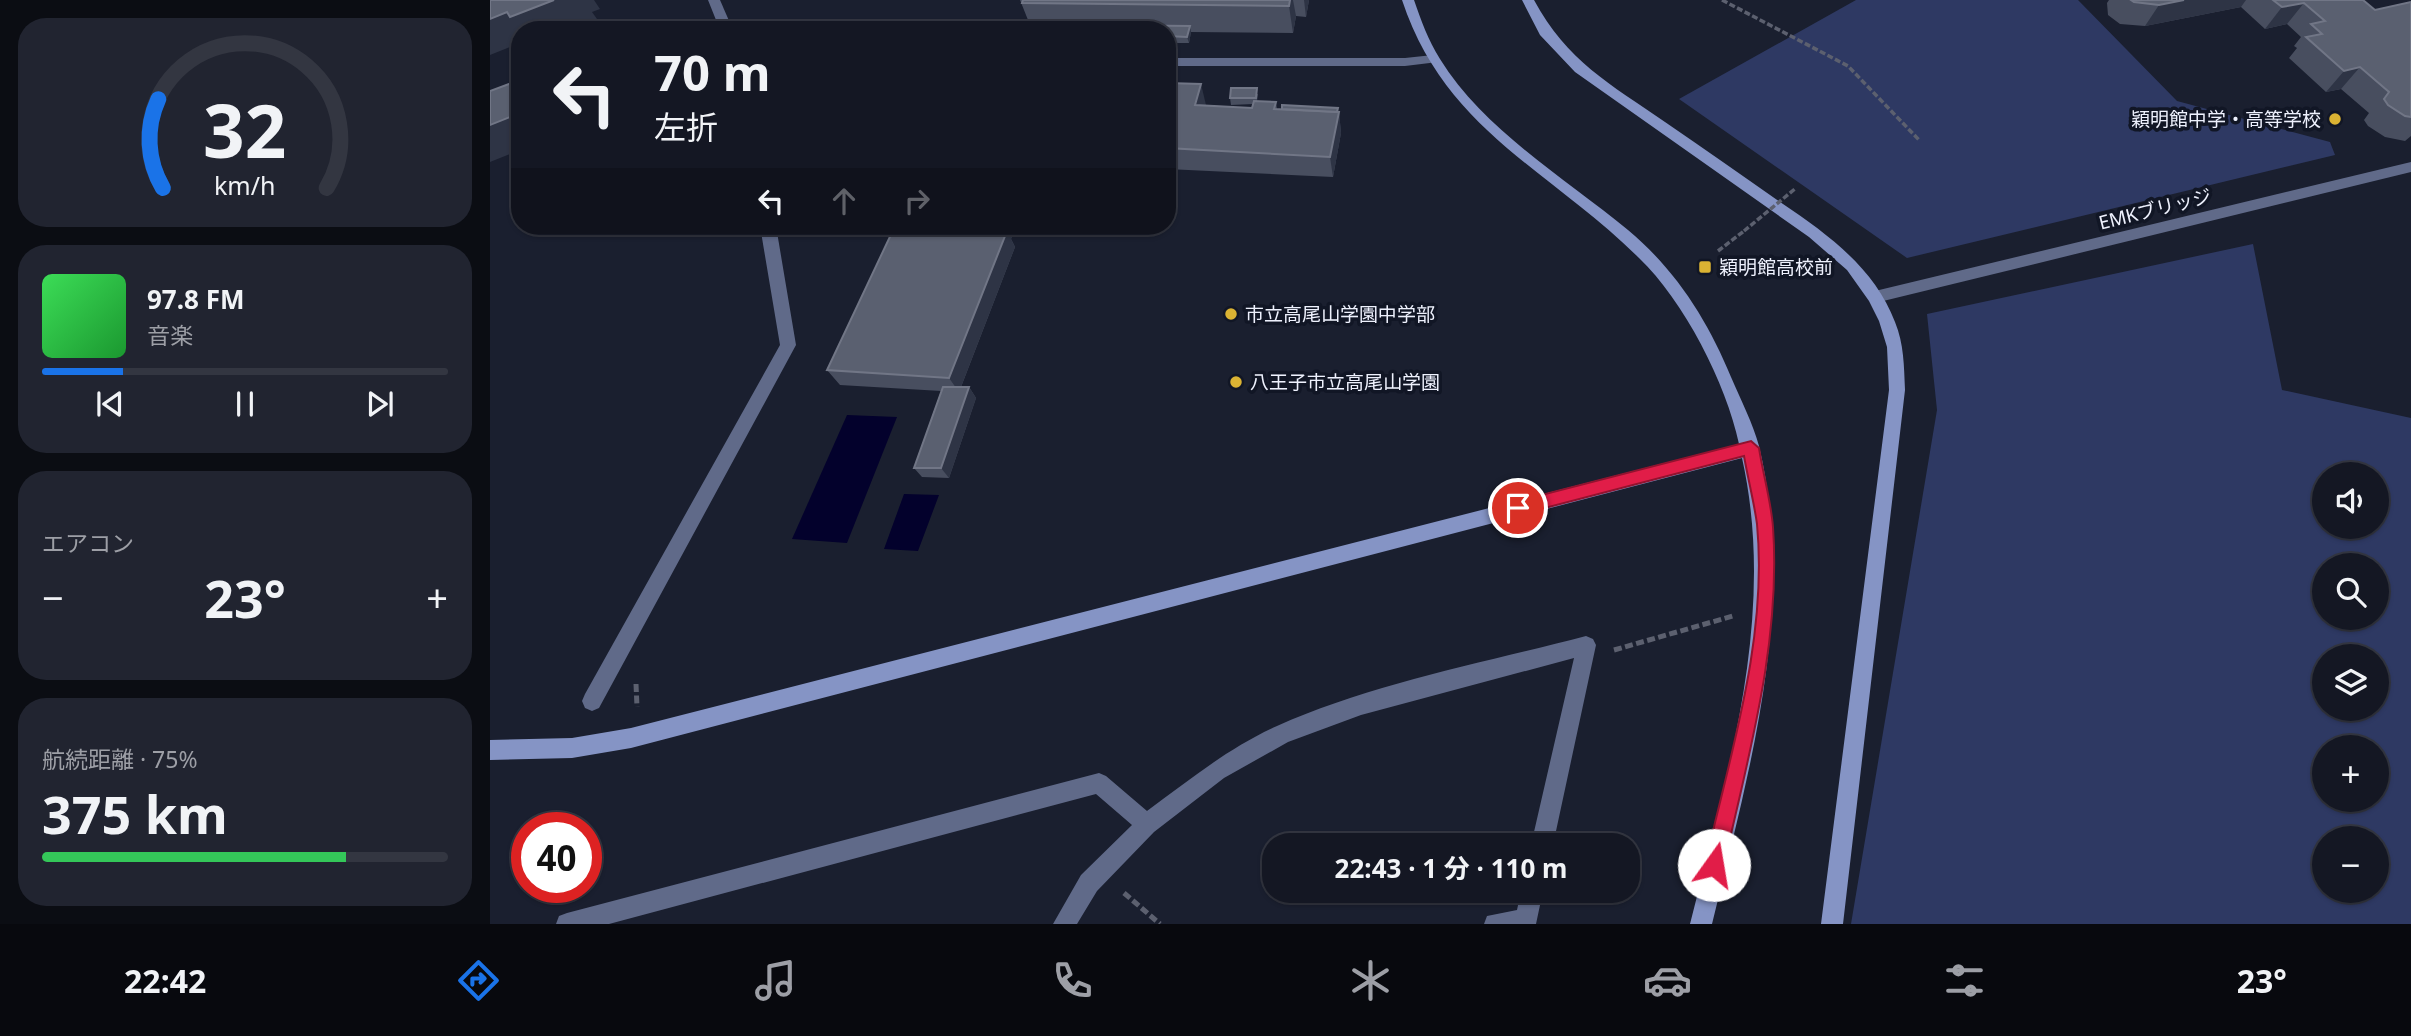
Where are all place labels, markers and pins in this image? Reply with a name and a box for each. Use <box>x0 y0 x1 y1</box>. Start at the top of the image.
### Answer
place label: 穎明館中学・高等学校 <box>2131 106 2321 132</box>
marker: 穎明館中学・高等学校 <box>2327 111 2343 127</box>
place label: 穎明館高校前 <box>1719 254 1833 280</box>
marker: 穎明館高校前 <box>1697 259 1713 275</box>
place label: 市立高尾山学園中学部 <box>1245 301 1435 327</box>
marker: 市立高尾山学園中学部 <box>1223 306 1239 322</box>
place label: 八王子市立高尾山学園 <box>1250 369 1440 395</box>
marker: 八王子市立高尾山学園 <box>1228 374 1244 390</box>
pin <box>1488 478 1548 538</box>

